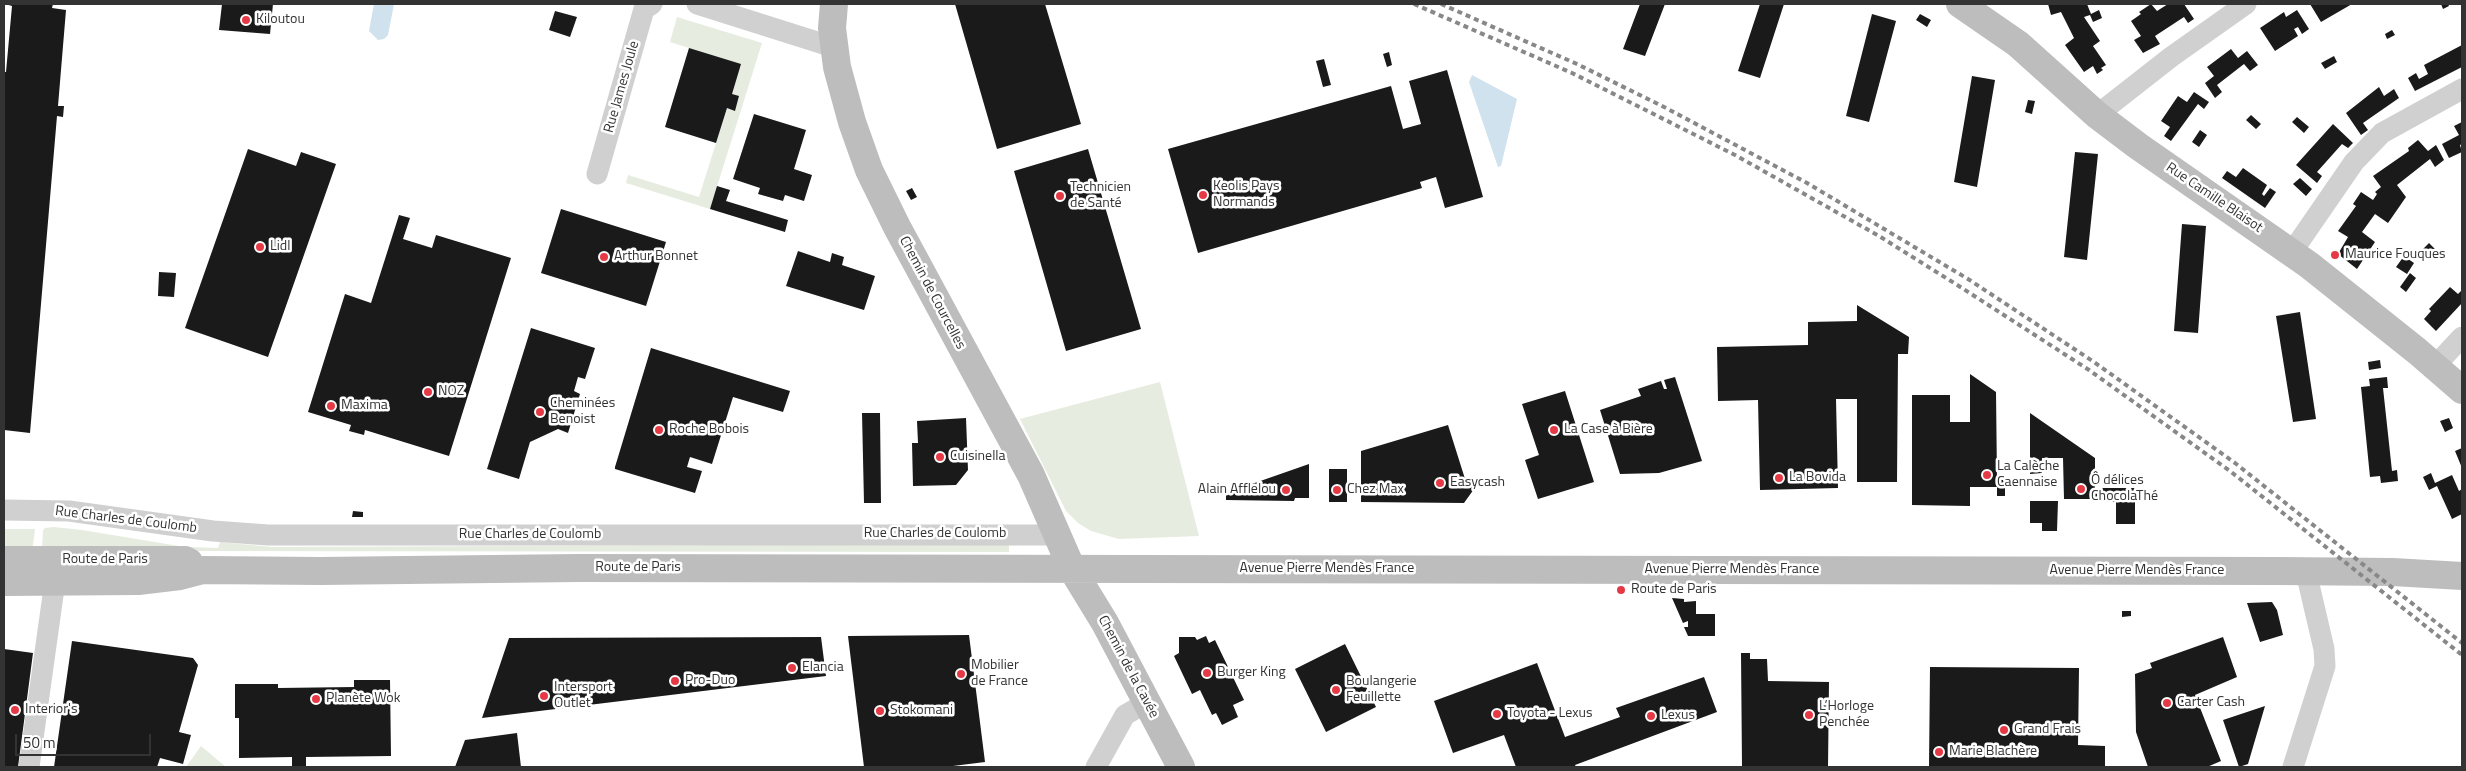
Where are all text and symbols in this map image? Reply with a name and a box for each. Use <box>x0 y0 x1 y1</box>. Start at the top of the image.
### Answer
place label: Kiloutou <box>256 12 305 28</box>
marker: Kiloutou <box>240 14 252 26</box>
street label: Rue James Joule <box>601 39 643 135</box>
street label: Rue Camille Blaisot <box>2163 159 2265 237</box>
place label: Keolis Pays Normands <box>1213 179 1279 212</box>
place label: Technicien de Santé <box>1070 180 1131 212</box>
marker: Keolis Pays Normands <box>1197 189 1209 201</box>
marker: Technicien de Santé <box>1054 190 1066 202</box>
street label: Chemin de Courcelles <box>895 234 969 352</box>
place label: Lidl <box>270 239 290 255</box>
marker: Lidl <box>254 241 266 253</box>
place label: Maurice Fouques <box>2345 247 2446 263</box>
place label: Arthur Bonnet <box>614 249 698 265</box>
marker: Maurice Fouques <box>2329 249 2341 261</box>
marker: Arthur Bonnet <box>598 251 610 263</box>
place label: NOZ <box>438 384 464 400</box>
marker: NOZ <box>422 386 434 398</box>
place label: Cheminées Benoist <box>550 396 615 428</box>
place label: Maxima <box>341 398 388 414</box>
marker: Maxima <box>325 400 337 412</box>
marker: Cheminées Benoist <box>534 406 546 418</box>
place label: Roche Bobois <box>669 422 749 438</box>
place label: La Case à Bière <box>1564 422 1653 438</box>
marker: Roche Bobois <box>653 424 665 436</box>
marker: La Case à Bière <box>1548 424 1560 436</box>
place label: Cuisinella <box>950 449 1006 465</box>
marker: Cuisinella <box>934 451 946 463</box>
place label: La Calèche Caennaise <box>1997 459 2059 492</box>
marker: La Calèche Caennaise <box>1981 469 1993 481</box>
place label: La Bovida <box>1789 470 1846 486</box>
marker: La Bovida <box>1773 472 1785 484</box>
place label: Ô délices ChocolaThé <box>2091 473 2158 506</box>
place label: Easycash <box>1450 475 1505 491</box>
marker: Easycash <box>1434 477 1446 489</box>
place label: Alain Afflelou <box>1198 482 1276 498</box>
place label: Chez Max <box>1347 482 1404 498</box>
marker: Ô délices ChocolaThé <box>2075 483 2087 495</box>
marker: Alain Afflelou <box>1280 484 1292 496</box>
marker: Chez Max <box>1331 484 1343 496</box>
street label: Rue Charles de Coulomb <box>54 503 198 537</box>
street label: Rue Charles de Coulomb <box>864 526 1006 542</box>
street label: Rue Charles de Coulomb <box>459 527 601 543</box>
street label: Route de Paris <box>62 552 148 568</box>
street label: Route de Paris <box>595 560 681 576</box>
street label: Avenue Pierre Mendès France <box>1240 561 1414 577</box>
street label: Avenue Pierre Mendès France <box>1645 562 1819 578</box>
street label: Avenue Pierre Mendès France <box>2050 563 2224 579</box>
place label: Route de Paris <box>1631 582 1717 598</box>
marker: Route de Paris <box>1615 584 1627 596</box>
street label: Chemin de la Cavée <box>1094 613 1162 721</box>
place label: Mobilier de France <box>971 658 1028 690</box>
place label: Elancia <box>802 660 844 676</box>
marker: Elancia <box>786 662 798 674</box>
place label: Burger King <box>1217 665 1286 681</box>
marker: Burger King <box>1201 667 1213 679</box>
marker: Mobilier de France <box>955 668 967 680</box>
place label: Pro-Duo <box>685 673 735 689</box>
place label: Boulangerie Feuillette <box>1346 674 1416 706</box>
marker: Pro-Duo <box>669 675 681 687</box>
place label: Intersport Outlet <box>554 680 613 712</box>
marker: Boulangerie Feuillette <box>1330 684 1342 696</box>
marker: Intersport Outlet <box>538 690 550 702</box>
place label: Planète Wok <box>326 691 400 707</box>
marker: Planète Wok <box>310 693 322 705</box>
place label: Carter Cash <box>2177 695 2245 711</box>
marker: Carter Cash <box>2161 697 2173 709</box>
place label: L’Horloge Penchée <box>1819 699 1874 732</box>
place label: Interior's <box>25 702 77 718</box>
place label: Stokomani <box>890 703 953 719</box>
marker: Interior's <box>9 704 21 716</box>
marker: Stokomani <box>874 705 886 717</box>
place label: Toyota - Lexus <box>1507 706 1592 722</box>
marker: Toyota - Lexus <box>1491 708 1503 720</box>
place label: Lexus <box>1661 708 1695 724</box>
marker: L’Horloge Penchée <box>1803 709 1815 721</box>
marker: Lexus <box>1645 710 1657 722</box>
place label: Grand Frais <box>2014 722 2081 738</box>
scale bar <box>18 724 154 756</box>
marker: Grand Frais <box>1998 724 2010 736</box>
text: 50 m <box>23 731 56 754</box>
place label: Marie Blachère <box>1949 744 2037 760</box>
marker: Marie Blachère <box>1933 746 1945 758</box>

